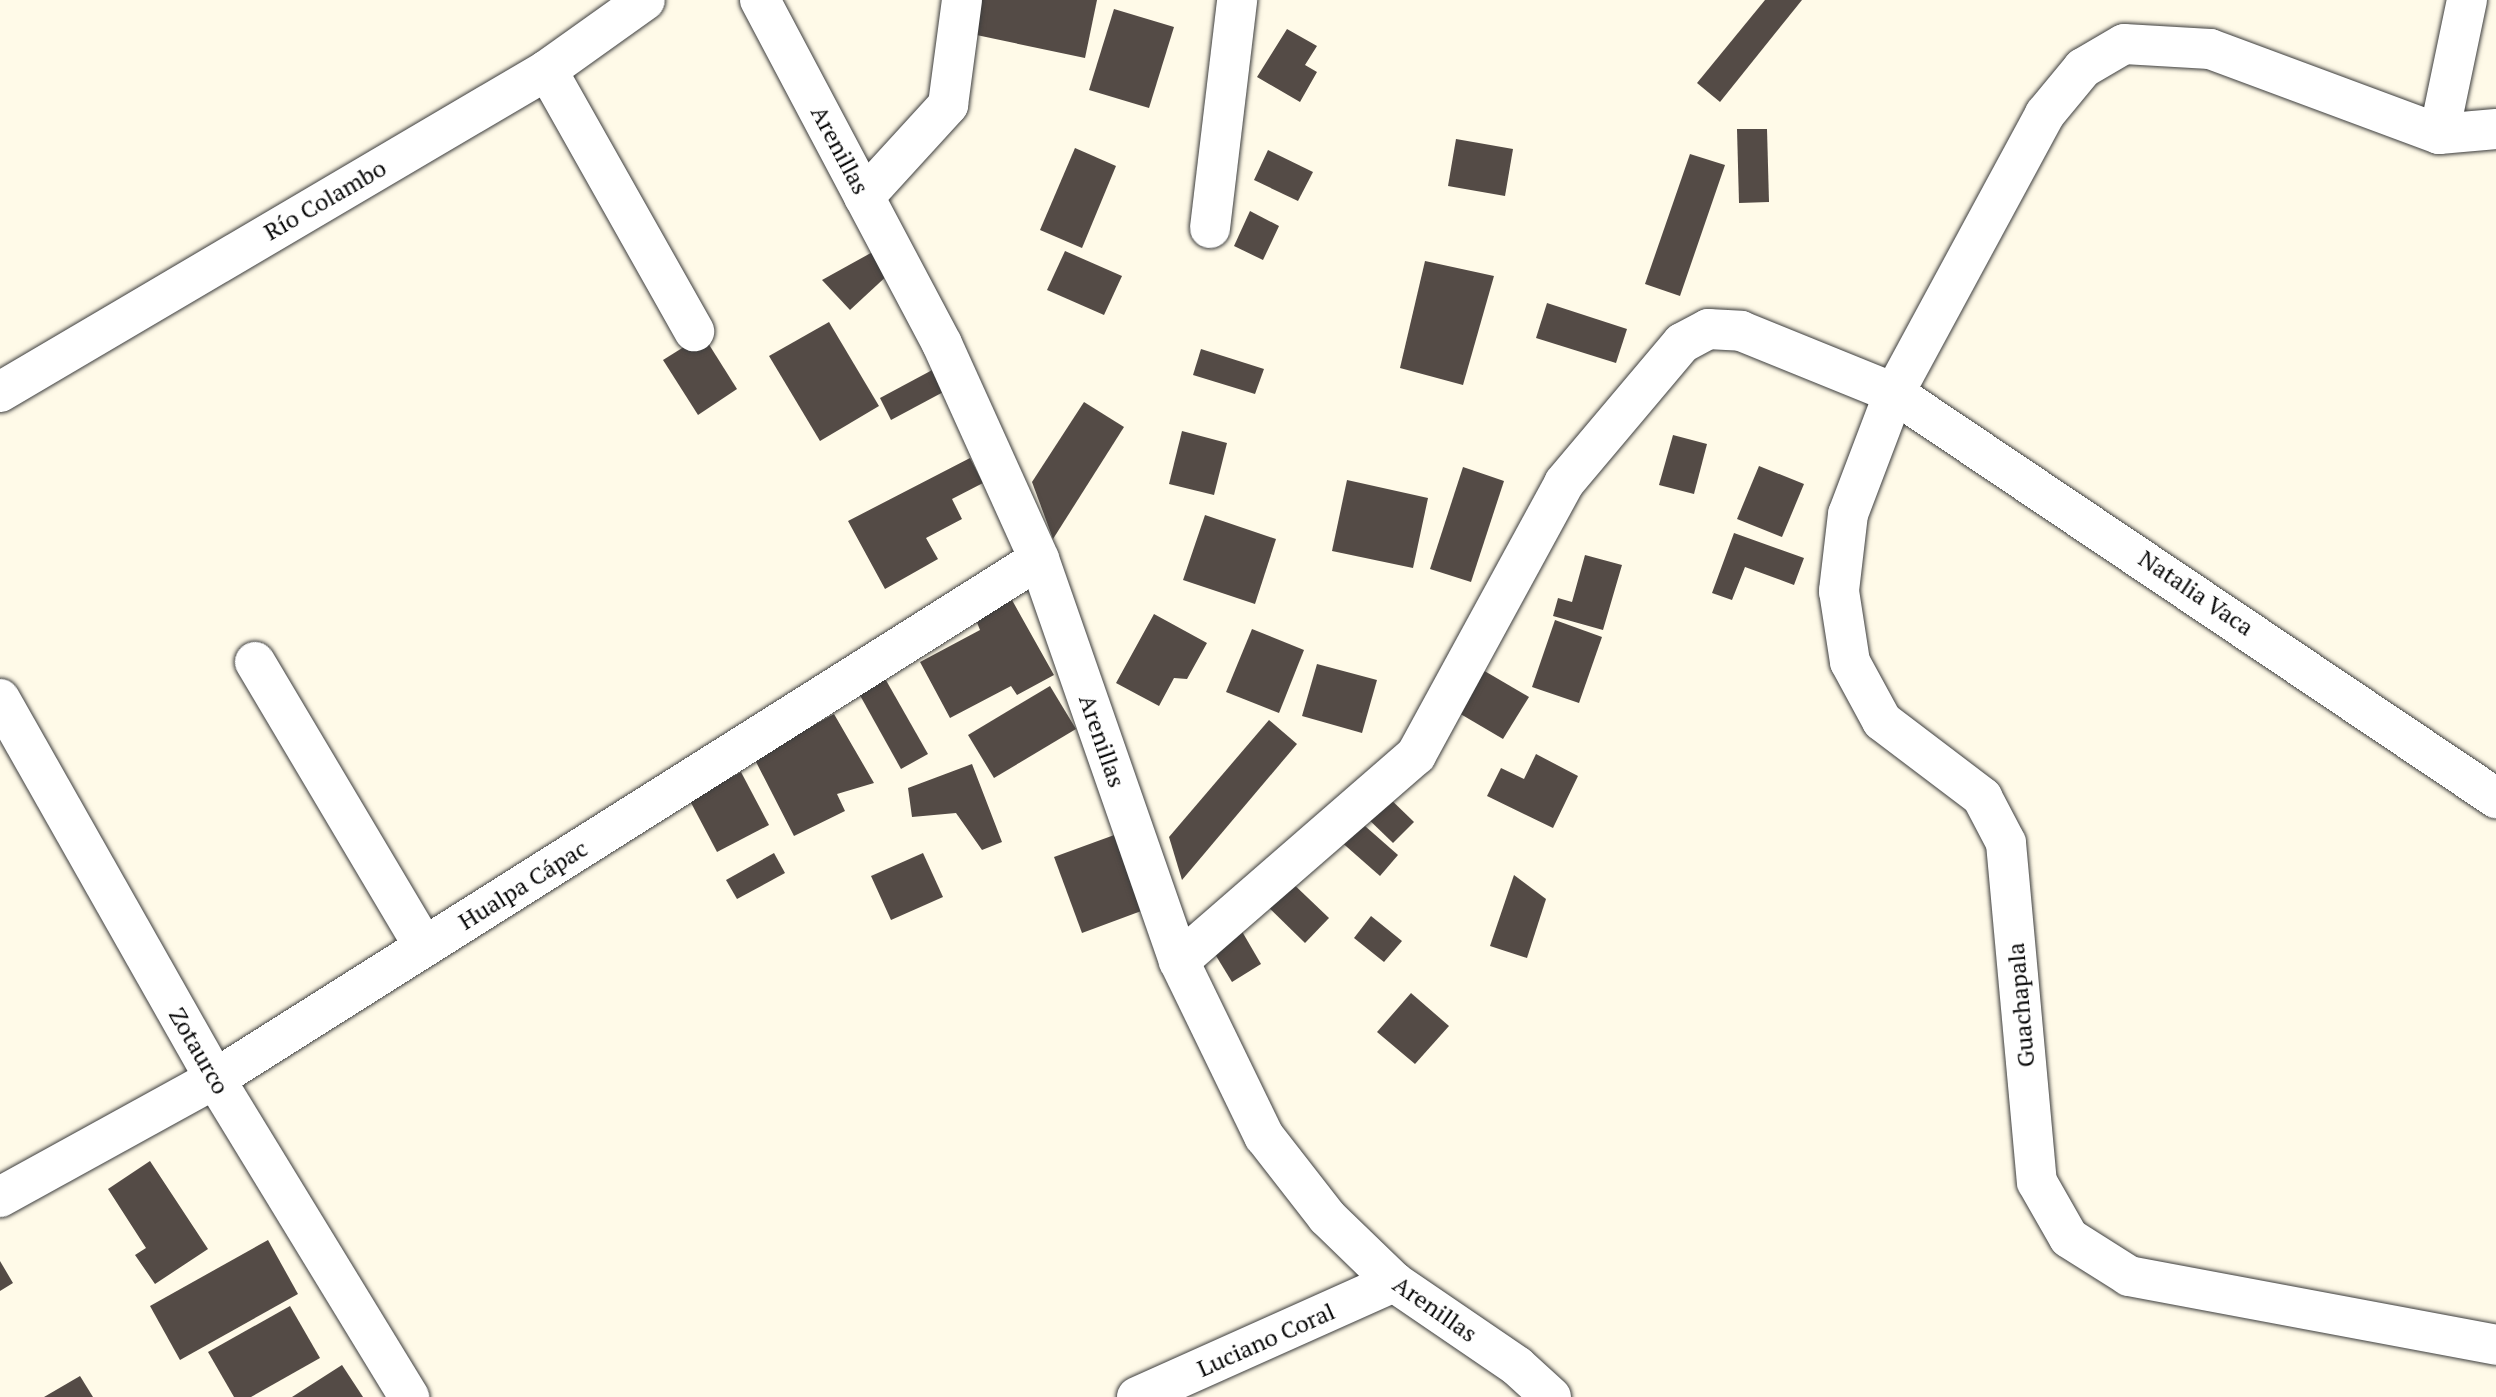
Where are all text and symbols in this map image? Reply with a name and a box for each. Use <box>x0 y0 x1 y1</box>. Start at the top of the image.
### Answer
street label: Arenillas <box>805 101 875 199</box>
street label: Río Colambo <box>259 153 391 247</box>
street label: Natalia Vaca <box>2133 544 2259 642</box>
street label: Arenillas <box>1073 691 1131 791</box>
street label: Hualpa Cápac <box>453 834 593 936</box>
street label: Guachapala <box>2001 942 2041 1068</box>
street label: Zotaurco <box>163 1003 235 1099</box>
street label: Arenillas <box>1387 1270 1483 1348</box>
street label: Luciano Coral <box>1193 1297 1339 1383</box>

